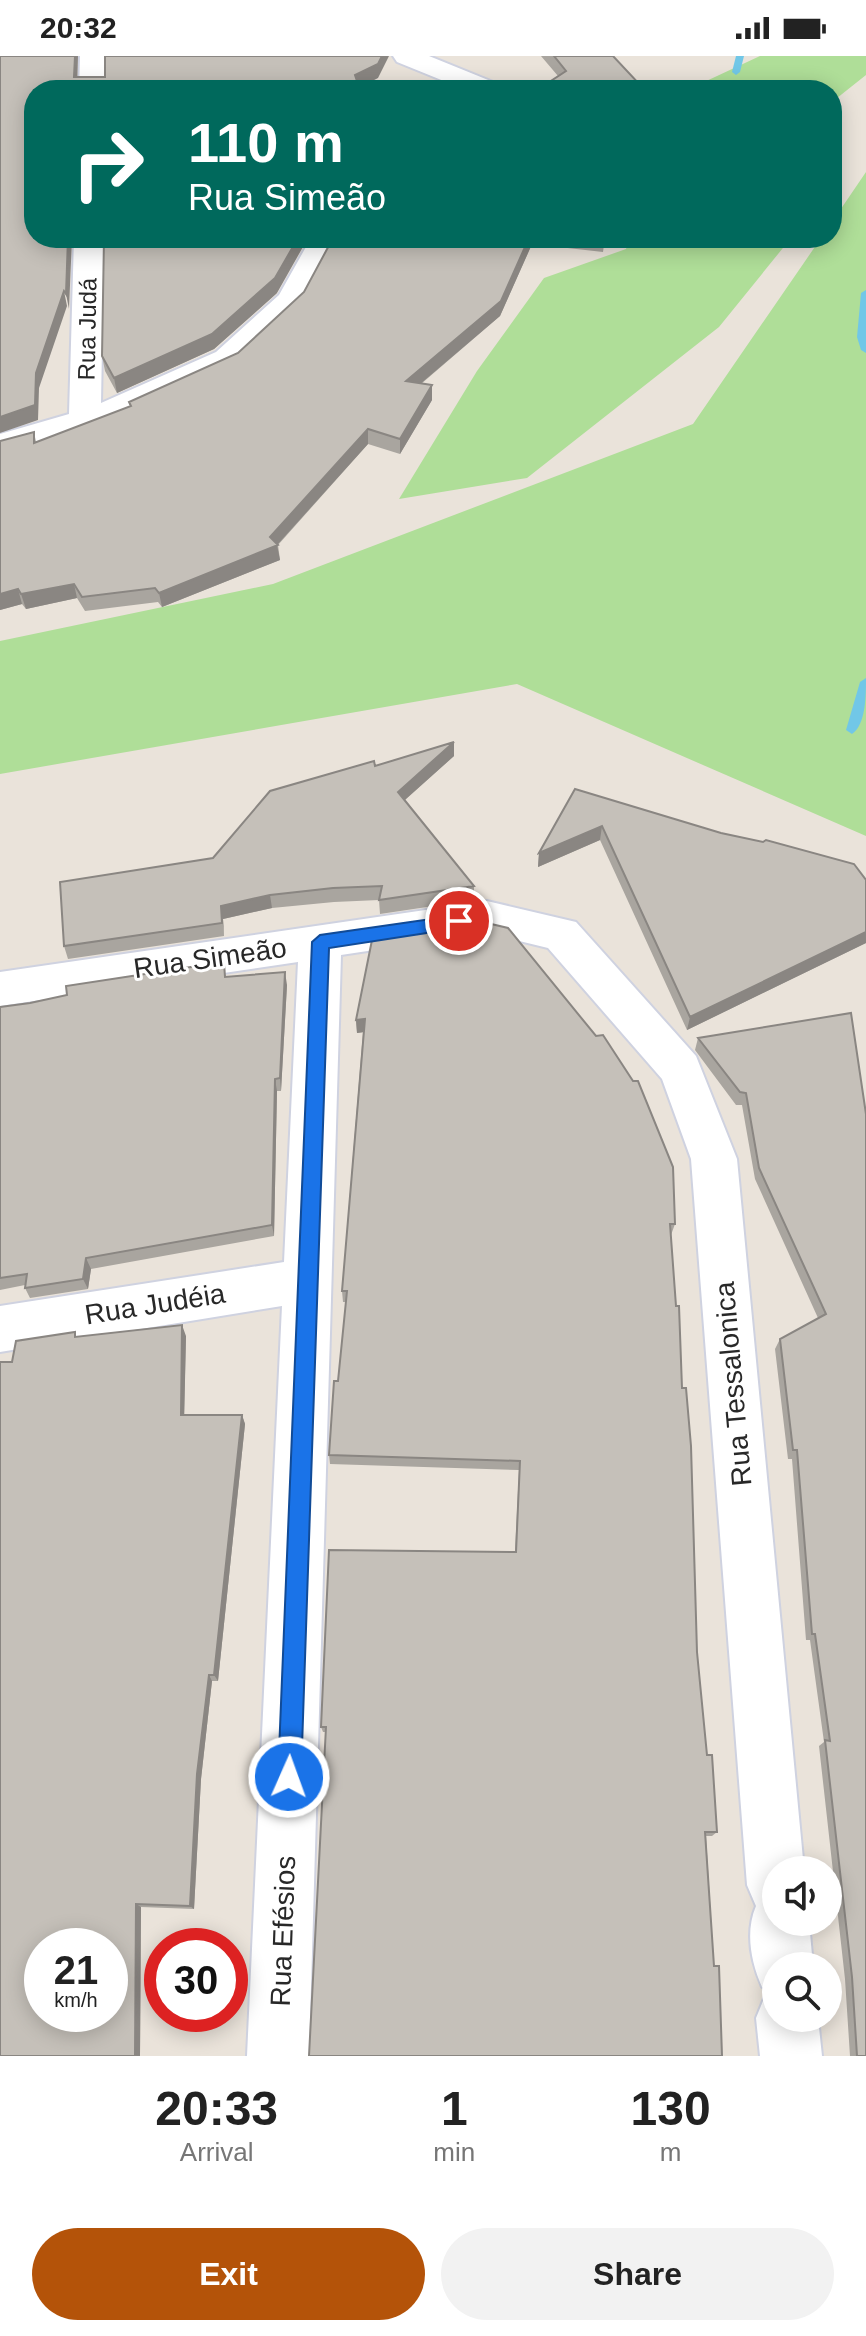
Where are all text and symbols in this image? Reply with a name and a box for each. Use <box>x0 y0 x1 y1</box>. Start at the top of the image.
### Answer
text: 20:32 <box>40 11 117 44</box>
text: 110 m <box>188 111 344 174</box>
icon: right <box>56 112 160 216</box>
text: Rua Simeão <box>188 177 386 218</box>
street label: Rua Judá <box>73 277 101 381</box>
pin <box>425 887 493 955</box>
icon: arrive <box>437 899 481 943</box>
street label: Rua Simeão <box>132 932 288 984</box>
street label: Rua Judéia <box>83 1278 228 1330</box>
street label: Rua Tessalonica <box>709 1280 757 1487</box>
position arrow <box>247 1735 331 1819</box>
street label: Rua Efésios <box>265 1855 301 2007</box>
map controls <box>762 1856 842 2032</box>
button: sound <box>762 1856 842 1936</box>
speed limit sign: 30 <box>144 1928 248 2032</box>
text: 21 <box>54 1948 98 1992</box>
button: search <box>762 1952 842 2032</box>
text: km/h <box>54 1989 98 2011</box>
text: 20:33 <box>155 2082 278 2135</box>
text: 1 <box>441 2082 468 2135</box>
text: 130 <box>631 2082 711 2135</box>
text: Arrival <box>180 2137 254 2167</box>
text: min <box>433 2137 475 2167</box>
text: m <box>660 2137 681 2167</box>
button: Exit <box>32 2228 425 2320</box>
button: Share <box>441 2228 834 2320</box>

